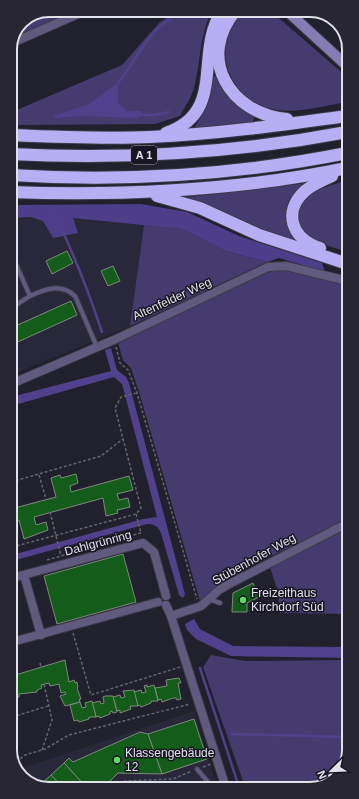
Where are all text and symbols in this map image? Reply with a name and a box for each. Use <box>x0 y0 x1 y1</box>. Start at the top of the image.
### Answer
road number: A 1 <box>131 146 157 164</box>
street label: Altenfelder Weg <box>130 275 214 323</box>
street label: Dahlgrünring <box>63 527 133 559</box>
street label: Stübenhofer Weg <box>210 530 298 588</box>
place label: Freizeithaus Kirchdorf Süd <box>251 586 324 614</box>
marker: Freizeithaus Kirchdorf Süd <box>238 595 248 605</box>
place label: Klassengebäude 12 <box>125 746 215 774</box>
north arrow <box>311 751 351 791</box>
marker: Klassengebäude 12 <box>112 755 122 765</box>
text: N <box>315 769 329 781</box>

